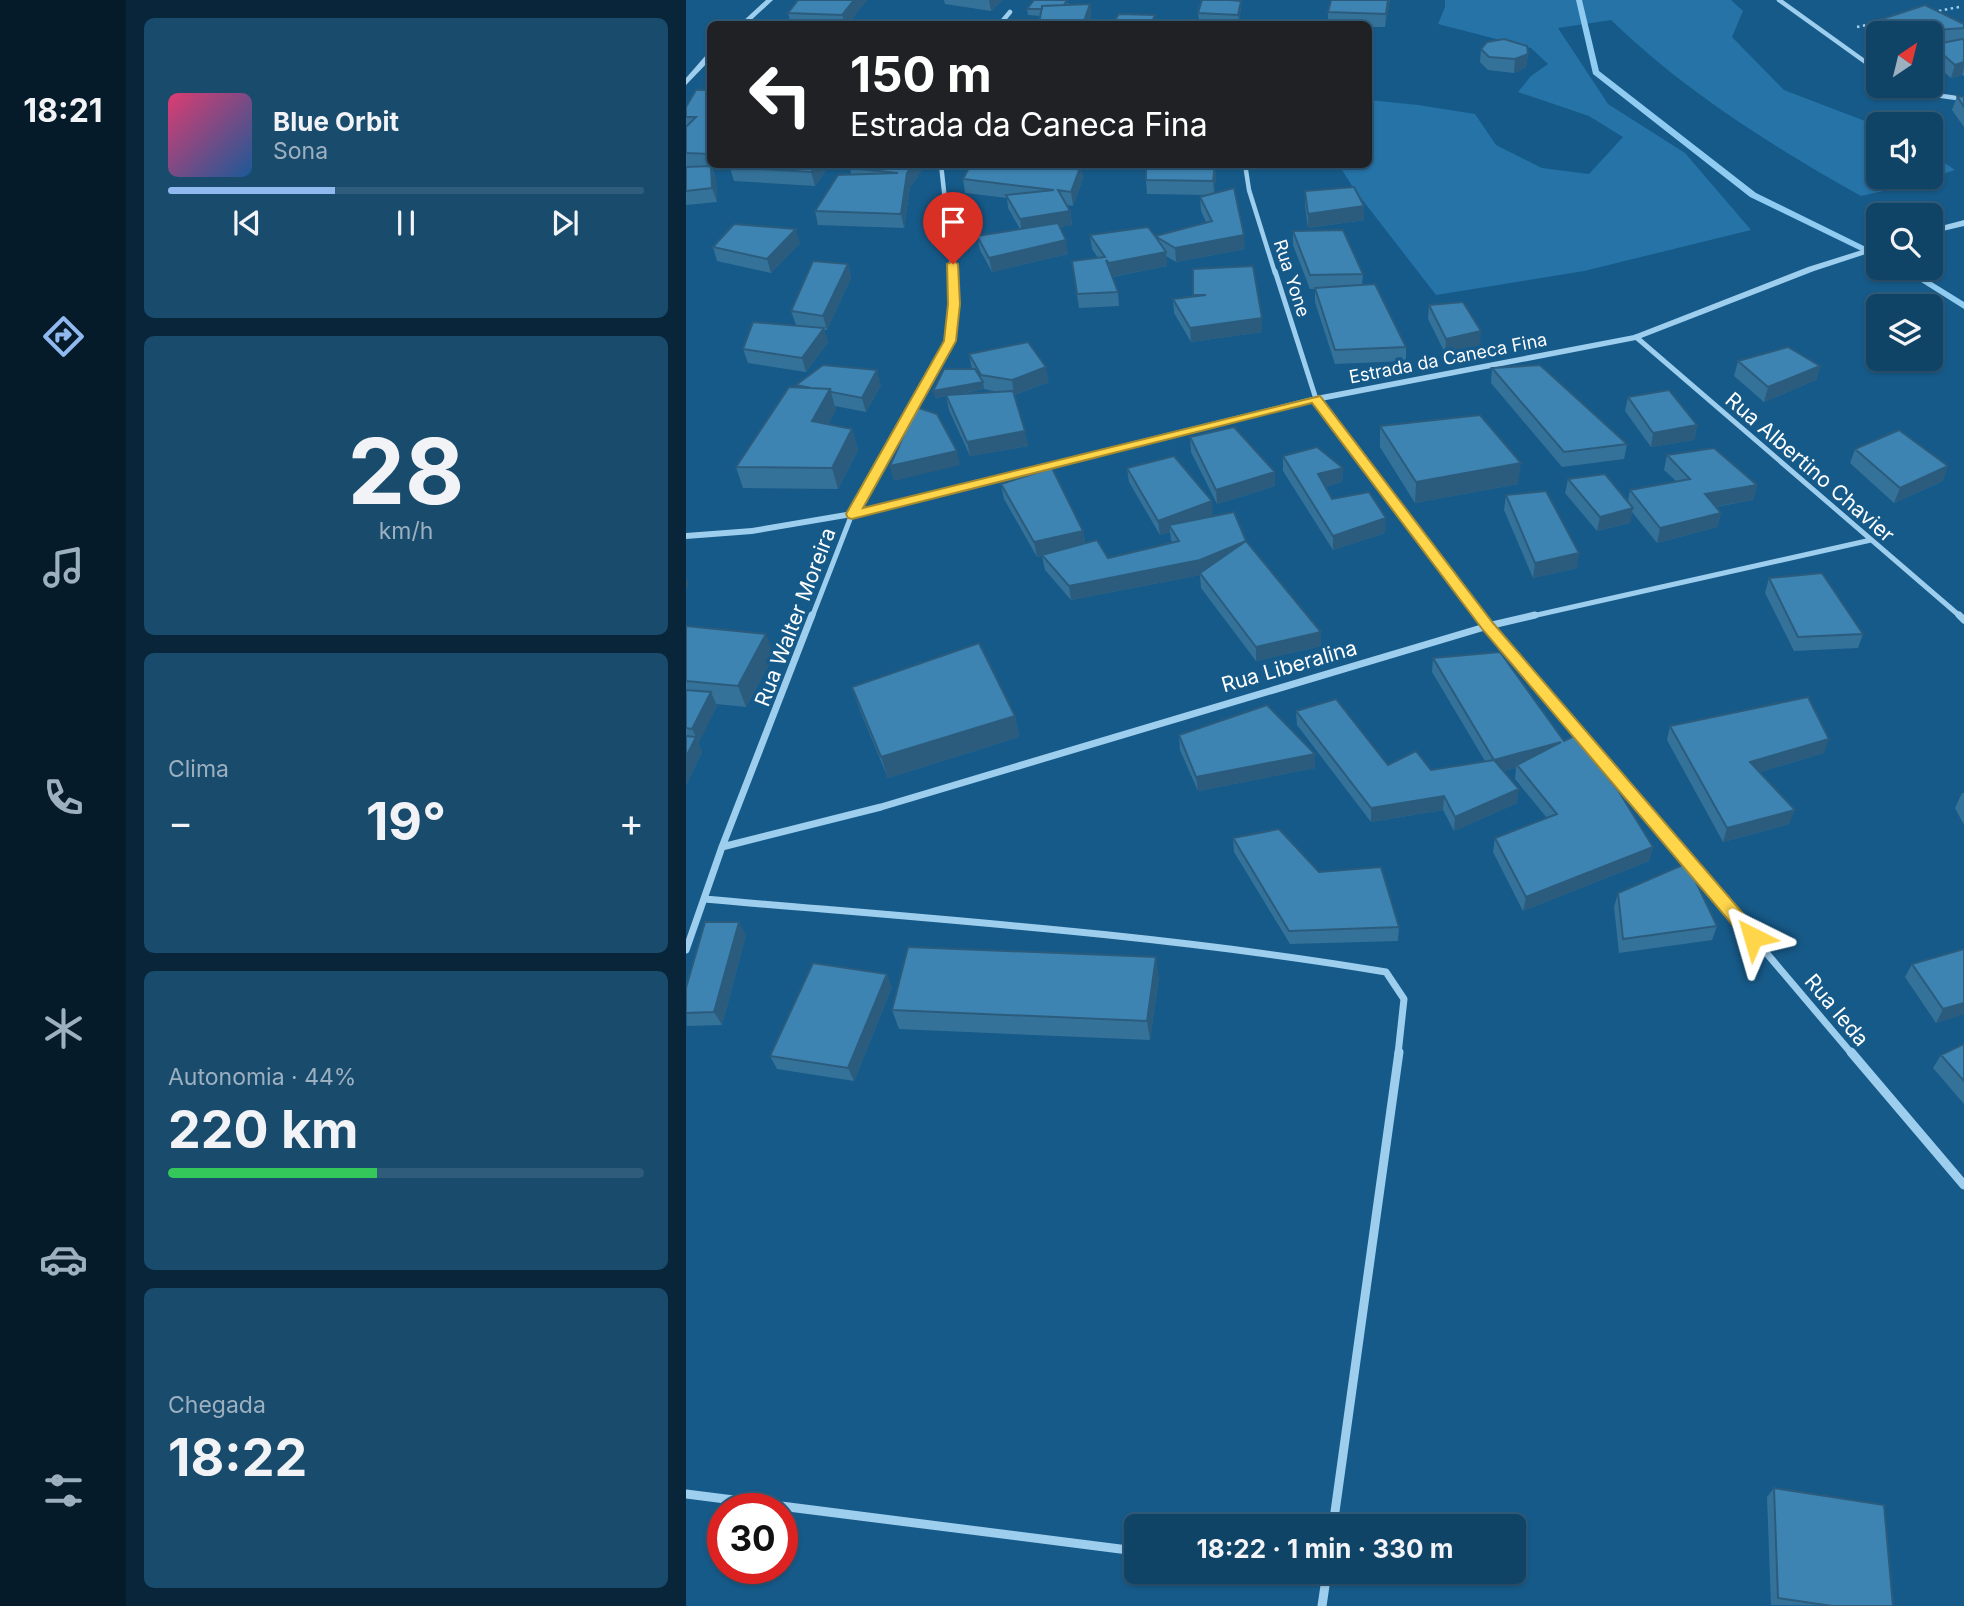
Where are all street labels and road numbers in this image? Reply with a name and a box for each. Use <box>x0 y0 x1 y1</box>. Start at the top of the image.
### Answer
street label: Rua Yone <box>1270 237 1314 319</box>
street label: Estrada da Caneca Fina <box>1347 328 1549 388</box>
street label: Rua Albertino Chavier <box>1720 387 1900 547</box>
street label: Rua Walter Moreira <box>749 524 841 710</box>
street label: Rua Liberalina <box>1218 635 1360 697</box>
street label: Rua Ieda <box>1800 969 1874 1051</box>

